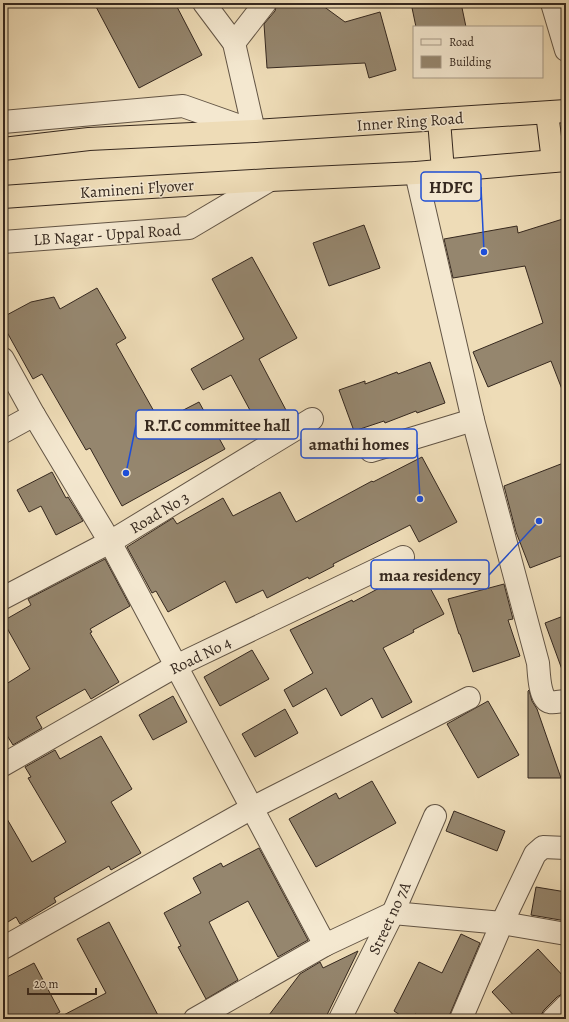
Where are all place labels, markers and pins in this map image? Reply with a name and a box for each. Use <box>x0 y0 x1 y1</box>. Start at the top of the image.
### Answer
callout: HDFC <box>421 172 481 201</box>
callout: R.T.C committee hall <box>136 410 298 439</box>
callout: amathi homes <box>301 429 417 458</box>
callout: maa residency <box>371 560 489 589</box>

